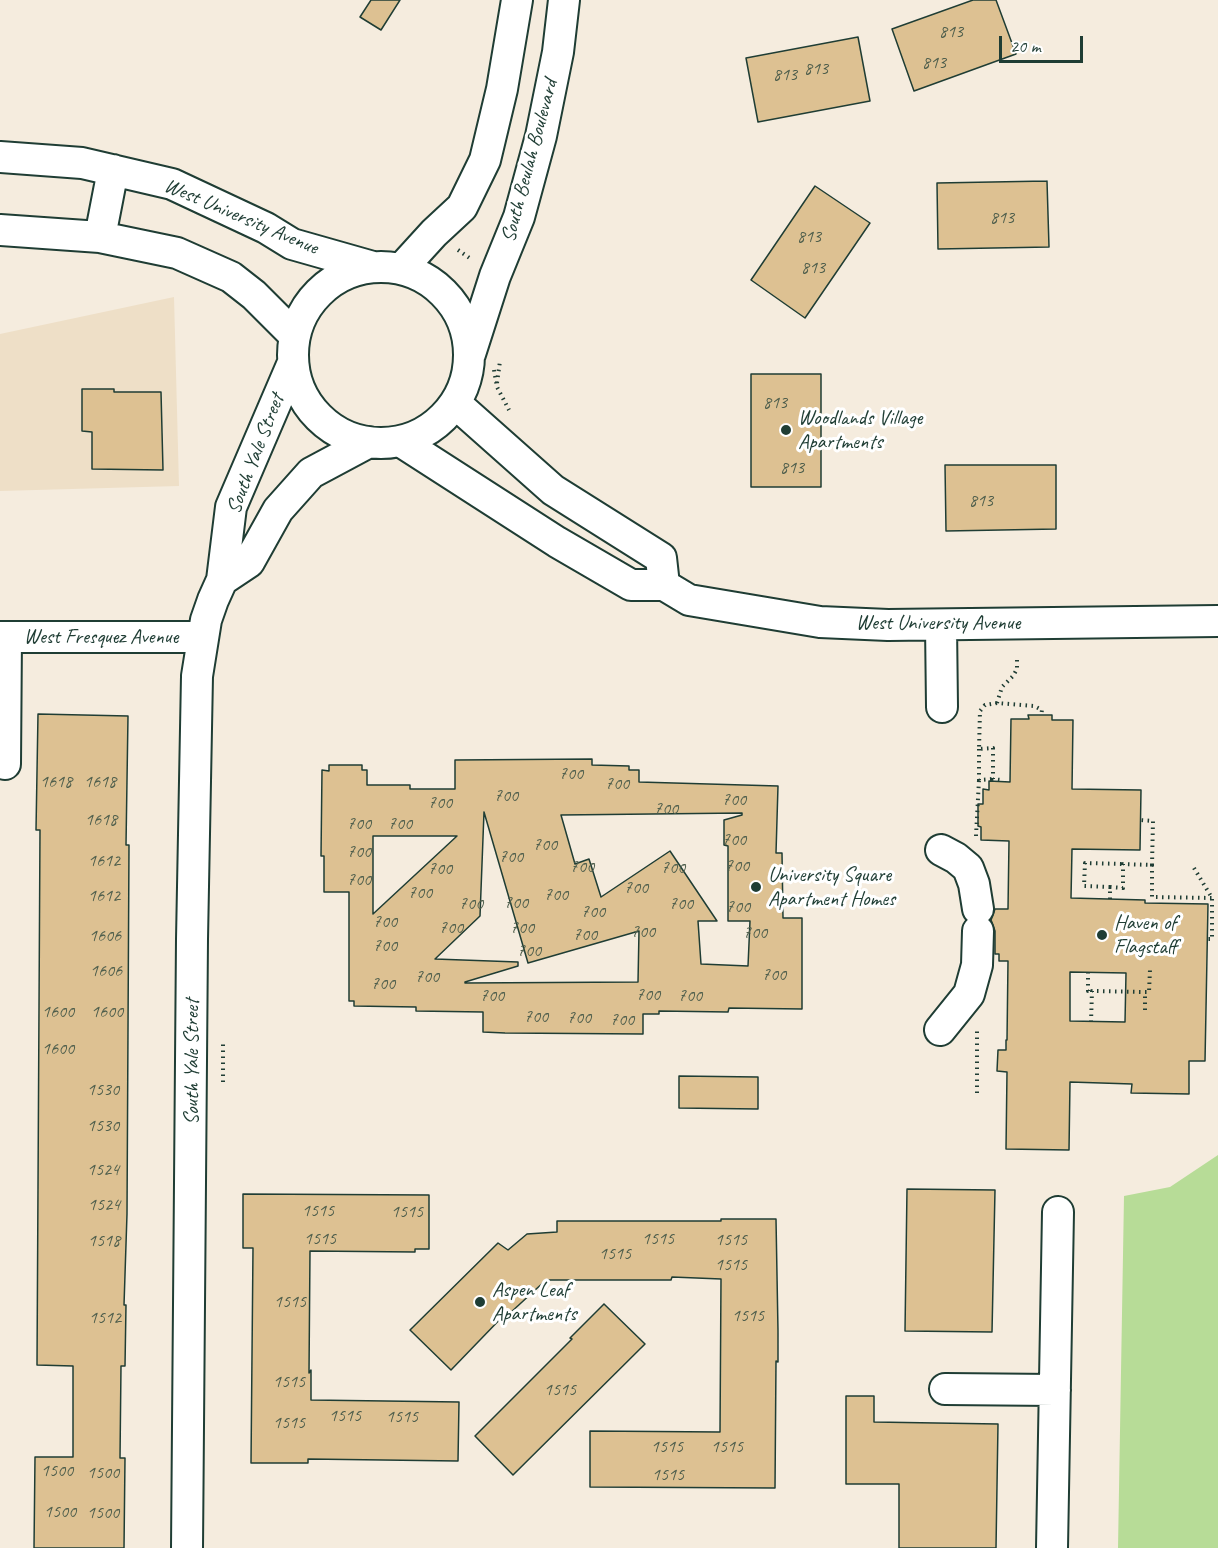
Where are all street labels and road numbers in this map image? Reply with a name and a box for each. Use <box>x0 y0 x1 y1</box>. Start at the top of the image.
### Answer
street label: South Beulah Boulevard <box>496 77 564 245</box>
street label: West University Avenue <box>160 173 322 261</box>
street label: South Yale Street <box>222 391 290 517</box>
street label: West University Avenue <box>856 610 1020 636</box>
street label: West Fresquez Avenue <box>24 624 178 650</box>
street label: South Yale Street <box>179 999 205 1125</box>

